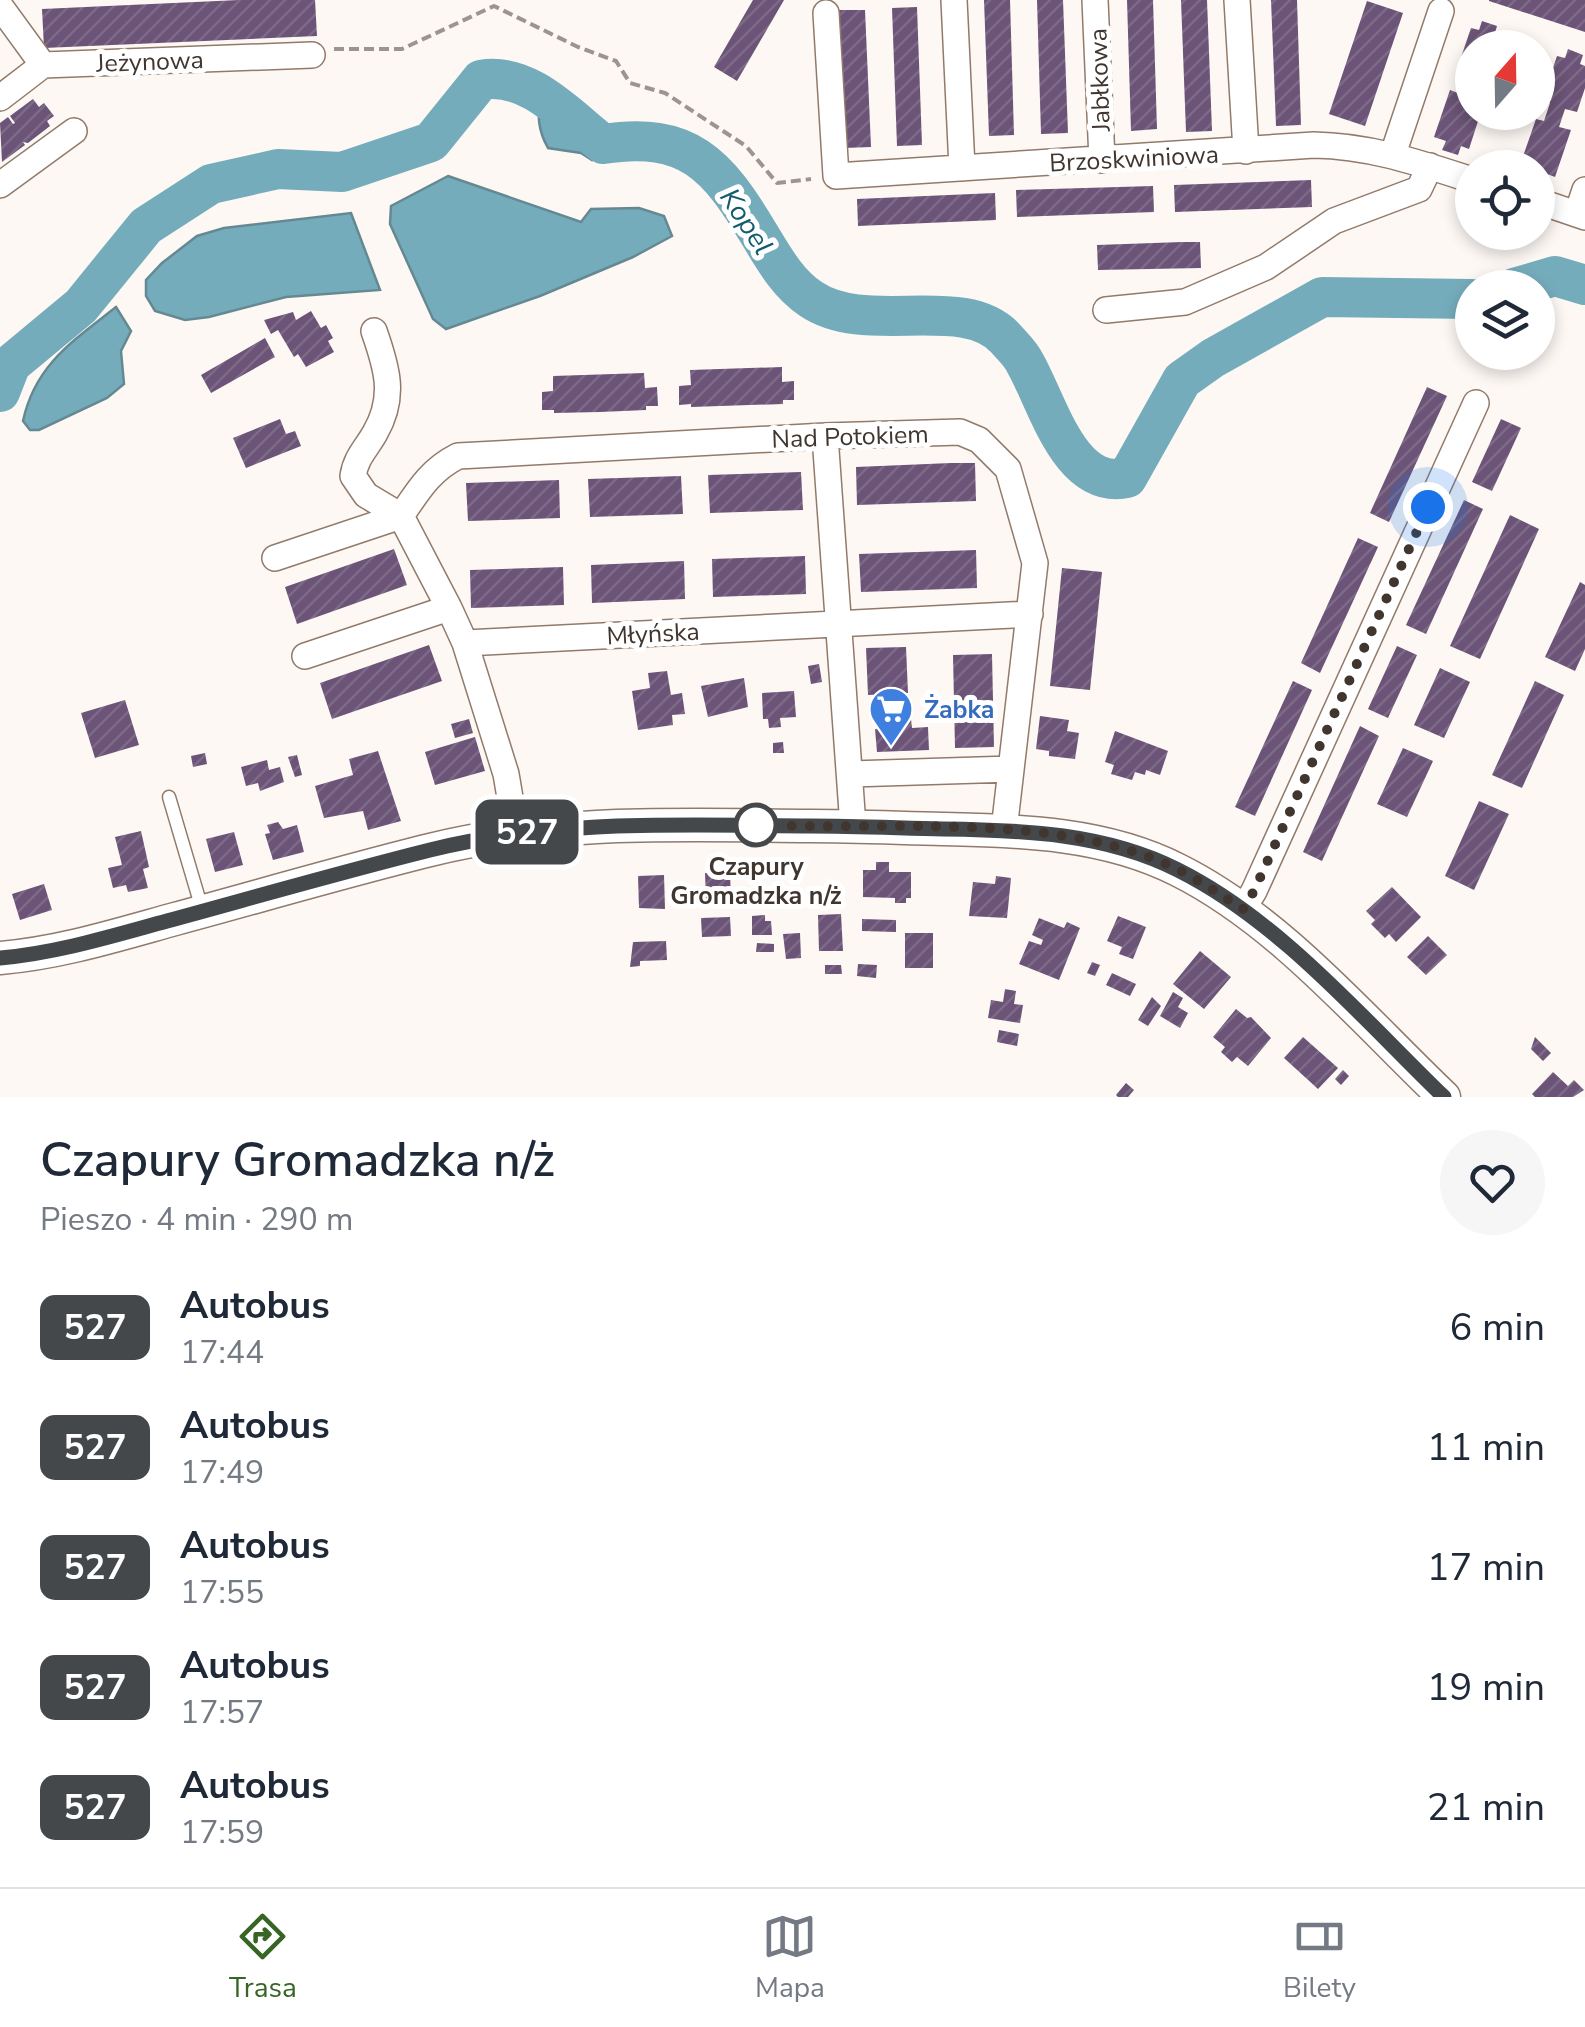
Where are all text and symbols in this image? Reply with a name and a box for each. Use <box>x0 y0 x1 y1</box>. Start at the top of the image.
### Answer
street label: Jabłkowa <box>1081 28 1119 133</box>
north arrow <box>1455 30 1555 130</box>
map controls <box>1455 30 1555 370</box>
street label: Jeżynowa <box>95 43 204 81</box>
street label: Brzoskwiniowa <box>1048 138 1220 180</box>
button: locate <box>1455 150 1555 250</box>
water label: Kopel <box>711 181 782 262</box>
button: layers <box>1455 270 1555 370</box>
street label: Nad Potokiem <box>771 417 929 457</box>
your location <box>1403 482 1453 532</box>
street label: Młyńska <box>606 615 700 653</box>
supermarket icon: Żabka <box>868 686 914 747</box>
place label: Żabka <box>924 693 995 727</box>
line badge: 527 <box>470 800 584 864</box>
marker: Czapury Gromadzka n/ż <box>735 804 777 846</box>
text: 527 <box>495 809 559 856</box>
place label: Czapury Gromadzka n/ż <box>670 850 842 913</box>
text: Czapury Gromadzka n/ż <box>40 1127 555 1193</box>
button: heart <box>1440 1130 1545 1235</box>
text: Pieszo · 4 min · 290 m <box>40 1198 353 1241</box>
text: Autobus <box>180 1280 330 1331</box>
text: 6 min <box>1450 1302 1545 1353</box>
text: 527 <box>63 1304 127 1351</box>
text: 17:44 <box>180 1331 264 1374</box>
text: Autobus <box>180 1400 330 1451</box>
text: 11 min <box>1427 1422 1545 1473</box>
text: 527 <box>63 1424 127 1471</box>
text: 17:49 <box>180 1451 264 1494</box>
text: Autobus <box>180 1520 330 1571</box>
text: 17 min <box>1427 1542 1545 1593</box>
text: 527 <box>63 1544 127 1591</box>
text: 17:55 <box>180 1571 264 1614</box>
text: Autobus <box>180 1640 330 1691</box>
text: 19 min <box>1427 1662 1545 1713</box>
text: 527 <box>63 1664 127 1711</box>
text: 17:57 <box>180 1691 264 1734</box>
text: Autobus <box>180 1760 330 1811</box>
text: 21 min <box>1427 1782 1545 1833</box>
text: 527 <box>63 1784 127 1831</box>
text: 17:59 <box>180 1811 264 1854</box>
tab: Trasa <box>229 1909 297 2007</box>
tab: Mapa <box>755 1909 825 2007</box>
tab: Bilety <box>1283 1909 1356 2007</box>

